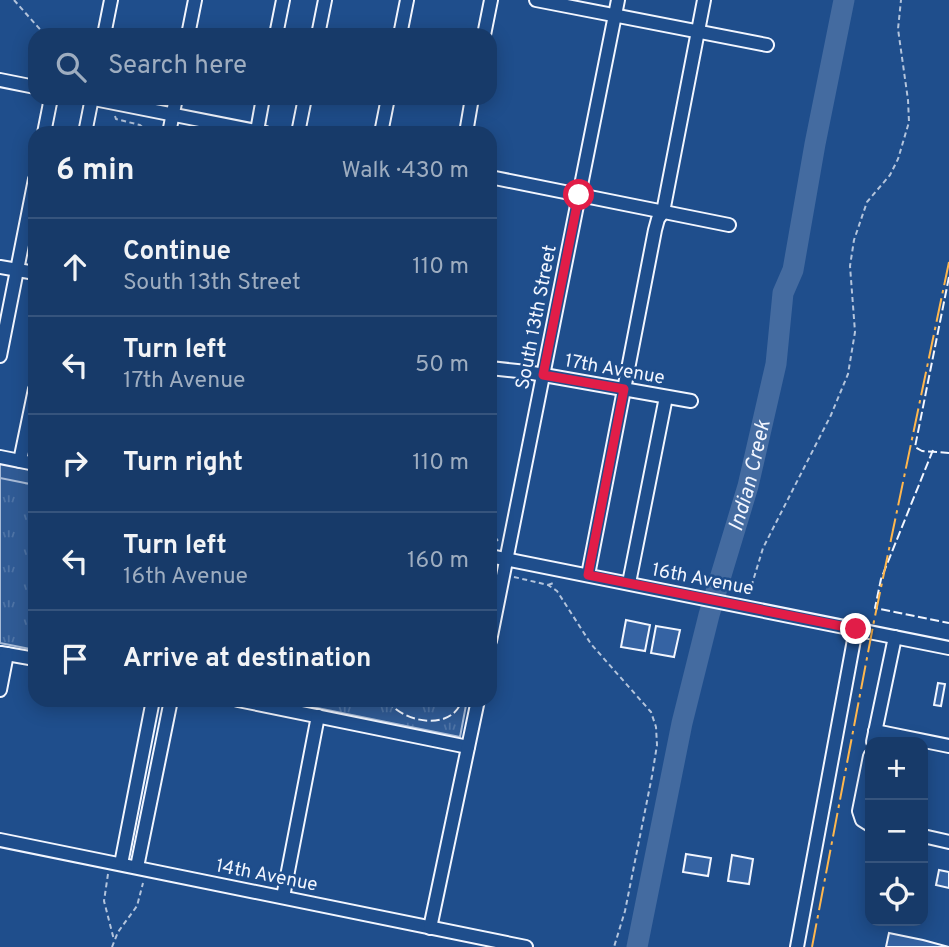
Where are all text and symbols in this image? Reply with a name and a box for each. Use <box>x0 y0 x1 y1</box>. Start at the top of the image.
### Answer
search box <box>28 28 497 105</box>
icon: search <box>52 48 90 86</box>
text: Search here <box>108 50 247 83</box>
text: 6 min <box>56 153 134 190</box>
text: Walk · 430 m <box>342 157 469 186</box>
route start <box>563 179 594 210</box>
text: Continue <box>123 236 231 269</box>
street label: South 13th Street <box>511 243 563 392</box>
icon: ahead <box>56 248 94 286</box>
text: 110 m <box>412 253 469 282</box>
text: South 13th Street <box>123 269 301 298</box>
text: Turn left <box>123 334 227 367</box>
icon: left <box>56 346 94 384</box>
street label: 17th Avenue <box>563 349 667 391</box>
text: 50 m <box>415 351 469 380</box>
text: 17th Avenue <box>123 367 245 396</box>
water label: Indian Creek <box>723 417 778 535</box>
icon: right <box>56 444 94 482</box>
text: Turn right <box>123 447 243 480</box>
text: 110 m <box>412 449 469 478</box>
text: Turn left <box>123 530 227 563</box>
icon: left <box>56 542 94 580</box>
text: 160 m <box>407 547 469 576</box>
street label: 16th Avenue <box>650 558 756 602</box>
text: 16th Avenue <box>123 563 248 592</box>
route end <box>840 613 871 644</box>
icon: arrive <box>56 640 94 678</box>
text: Arrive at destination <box>123 643 371 676</box>
map controls <box>865 737 928 926</box>
button: + <box>865 737 928 800</box>
button: − <box>865 800 928 863</box>
street label: 14th Avenue <box>214 854 320 898</box>
button: locate <box>865 863 928 926</box>

